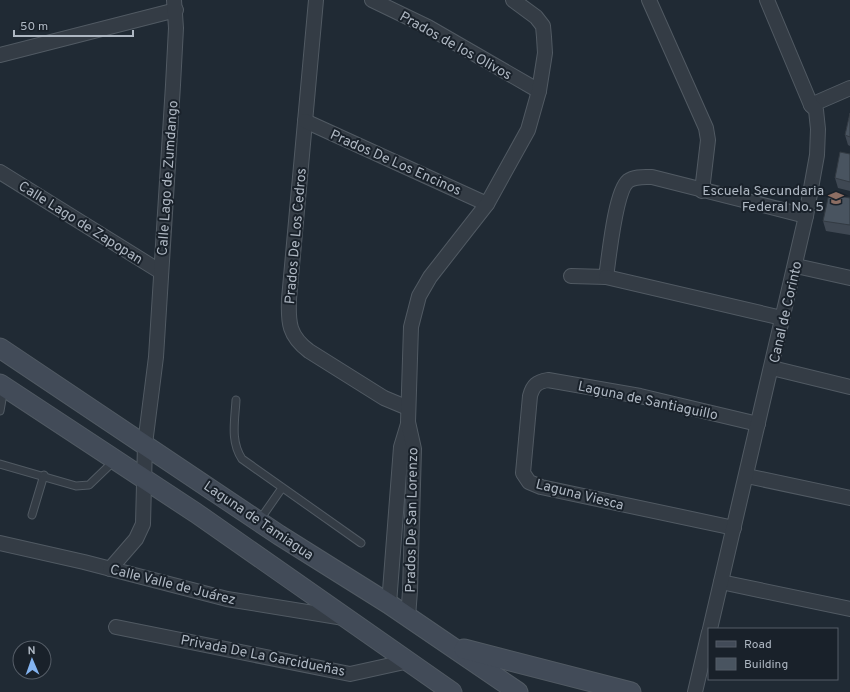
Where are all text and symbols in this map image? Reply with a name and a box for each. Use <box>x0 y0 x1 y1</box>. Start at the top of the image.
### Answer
street label: Prados de los Olivos <box>396 8 514 84</box>
scale bar <box>14 12 133 38</box>
text: 50 m <box>20 19 48 35</box>
street label: Calle Lago de Zumdango <box>155 100 182 256</box>
street label: Prados De Los Encinos <box>327 127 464 200</box>
street label: Prados De Los Cedros <box>282 167 311 305</box>
street label: Calle Lago de Zapopan <box>15 178 146 269</box>
place label: Escuela Secundaria Federal No. 5 <box>702 183 824 216</box>
school or university icon: Escuela Secundaria Federal No. 5 <box>827 189 845 207</box>
street label: Canal de Corinto <box>766 260 806 365</box>
street label: Laguna de Santiaguillo <box>576 378 719 425</box>
street label: Prados De San Lorenzo <box>403 447 422 593</box>
street label: Laguna Viesca <box>534 476 625 515</box>
street label: Laguna de Tamiagua <box>200 478 316 564</box>
street label: Calle Valle de Juárez <box>108 562 237 609</box>
legend <box>708 628 838 680</box>
street label: Privada De La Garcidueñas <box>179 632 347 681</box>
text: Road <box>744 637 772 653</box>
north arrow <box>12 640 52 680</box>
text: N <box>27 644 36 658</box>
text: Building <box>744 657 788 673</box>

